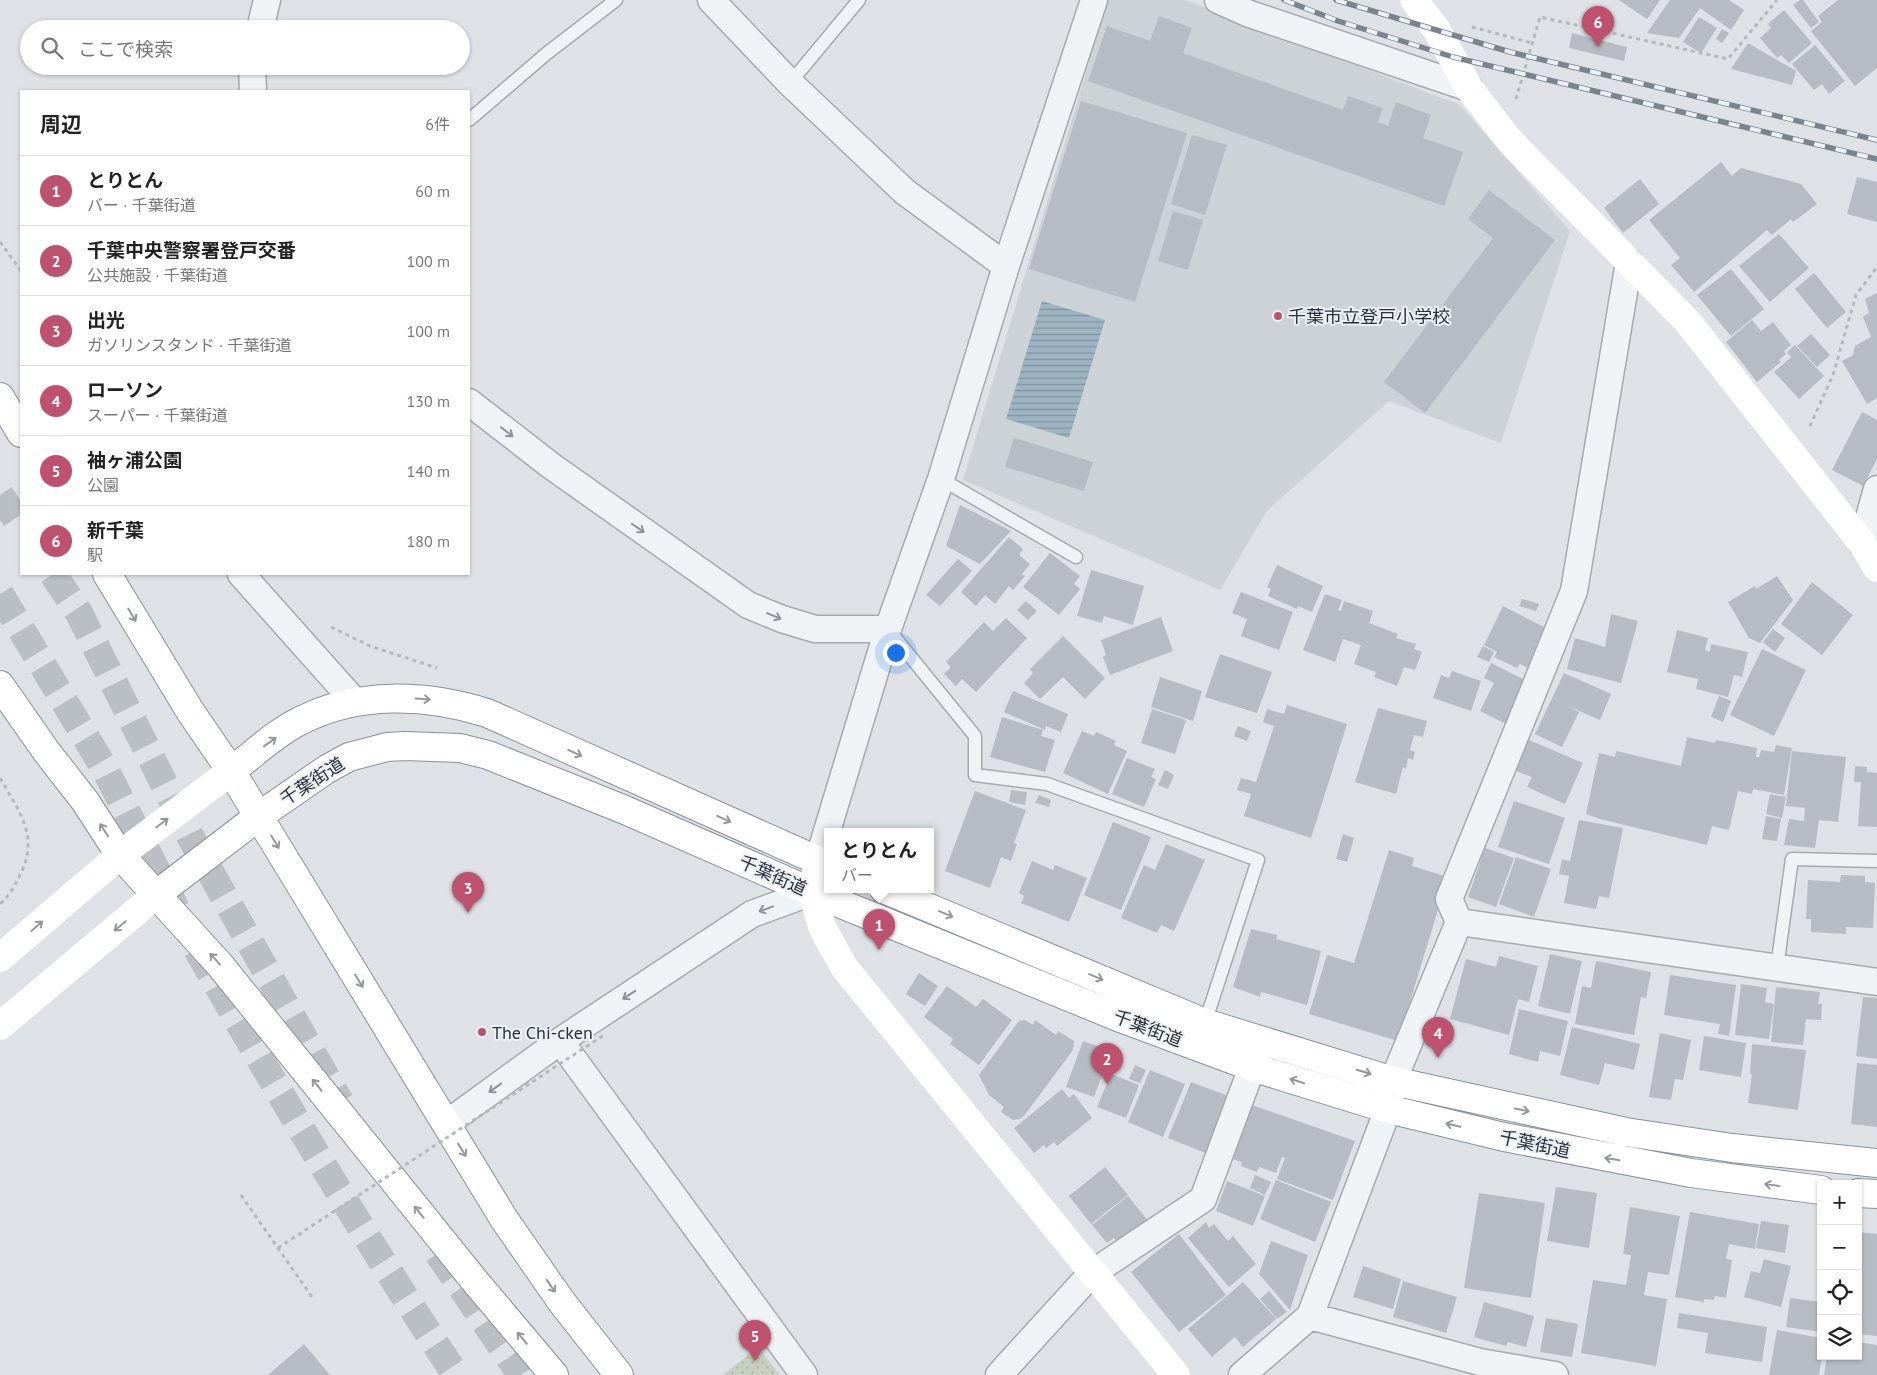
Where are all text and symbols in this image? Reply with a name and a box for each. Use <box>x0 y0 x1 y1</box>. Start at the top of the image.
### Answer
pin: 6 <box>1582 6 1614 47</box>
search box <box>20 20 470 75</box>
icon: search <box>38 34 66 62</box>
text: ここで検索 <box>78 37 173 61</box>
text: 周辺 <box>40 111 82 138</box>
text: 6件 <box>425 114 450 134</box>
text: とりとん <box>87 168 163 192</box>
text: 1 <box>51 181 61 201</box>
text: 60 m <box>415 181 450 201</box>
text: バー · 千葉街道 <box>87 195 196 215</box>
text: 千葉中央警察署登戸交番 <box>87 238 296 262</box>
text: 2 <box>51 251 61 271</box>
text: 100 m <box>407 251 450 271</box>
text: 公共施設 · 千葉街道 <box>87 265 228 285</box>
place label: 千葉市立登戸小学校 <box>1288 305 1450 328</box>
text: 出光 <box>87 308 125 332</box>
marker: 千葉市立登戸小学校 <box>1272 310 1284 322</box>
text: 3 <box>51 321 61 341</box>
text: 100 m <box>407 321 450 341</box>
text: ガソリンスタンド · 千葉街道 <box>87 335 292 355</box>
text: ローソン <box>87 378 163 402</box>
text: 4 <box>51 391 61 411</box>
text: 130 m <box>407 391 450 411</box>
text: スーパー · 千葉街道 <box>87 405 228 425</box>
one-way arrow <box>500 427 513 438</box>
text: 袖ヶ浦公園 <box>87 448 182 472</box>
text: 5 <box>51 461 61 481</box>
text: 140 m <box>407 461 450 481</box>
text: 公園 <box>87 475 119 495</box>
text: 新千葉 <box>87 518 144 542</box>
one-way arrow <box>631 523 645 533</box>
text: 6 <box>51 531 61 551</box>
text: 180 m <box>407 531 450 551</box>
text: 駅 <box>87 545 103 565</box>
one-way arrow <box>127 608 137 622</box>
one-way arrow <box>766 612 781 621</box>
your location <box>883 640 909 666</box>
one-way arrow <box>415 695 431 704</box>
one-way arrow <box>263 737 277 747</box>
one-way arrow <box>567 748 582 758</box>
street label: 千葉街道 <box>276 752 348 810</box>
one-way arrow <box>716 815 731 824</box>
one-way arrow <box>155 818 169 828</box>
one-way arrow <box>98 824 108 838</box>
popup <box>824 828 934 893</box>
one-way arrow <box>270 835 280 849</box>
text: とりとん <box>841 838 917 862</box>
street label: 千葉街道 <box>735 850 811 900</box>
text: バー <box>841 865 873 885</box>
pin: 3 <box>452 872 484 913</box>
one-way arrow <box>759 905 774 914</box>
pin: 1 <box>863 909 895 950</box>
one-way arrow <box>938 910 953 920</box>
one-way arrow <box>113 920 126 931</box>
one-way arrow <box>30 921 43 932</box>
one-way arrow <box>210 953 221 966</box>
one-way arrow <box>1088 972 1103 982</box>
one-way arrow <box>354 974 364 988</box>
one-way arrow <box>622 991 636 1001</box>
street label: 千葉街道 <box>1110 1004 1186 1052</box>
pin: 4 <box>1422 1017 1454 1058</box>
place label: The Chi-cken <box>492 1021 593 1044</box>
marker: The Chi-cken <box>476 1026 488 1038</box>
pin: 2 <box>1091 1043 1123 1084</box>
one-way arrow <box>1355 1068 1371 1078</box>
one-way arrow <box>1289 1075 1305 1085</box>
one-way arrow <box>312 1079 323 1092</box>
one-way arrow <box>488 1083 502 1093</box>
one-way arrow <box>1513 1105 1529 1115</box>
one-way arrow <box>1446 1120 1462 1129</box>
street label: 千葉街道 <box>1497 1125 1573 1163</box>
one-way arrow <box>456 1143 467 1157</box>
one-way arrow <box>1604 1154 1620 1164</box>
one-way arrow <box>1765 1180 1781 1190</box>
map controls <box>1817 1180 1862 1360</box>
button: + <box>1817 1180 1862 1225</box>
one-way arrow <box>414 1206 425 1219</box>
button: − <box>1817 1225 1862 1270</box>
button: locate <box>1817 1270 1862 1315</box>
one-way arrow <box>546 1279 556 1293</box>
button: layers <box>1817 1315 1862 1360</box>
pin: 5 <box>739 1320 771 1361</box>
one-way arrow <box>517 1331 528 1344</box>

